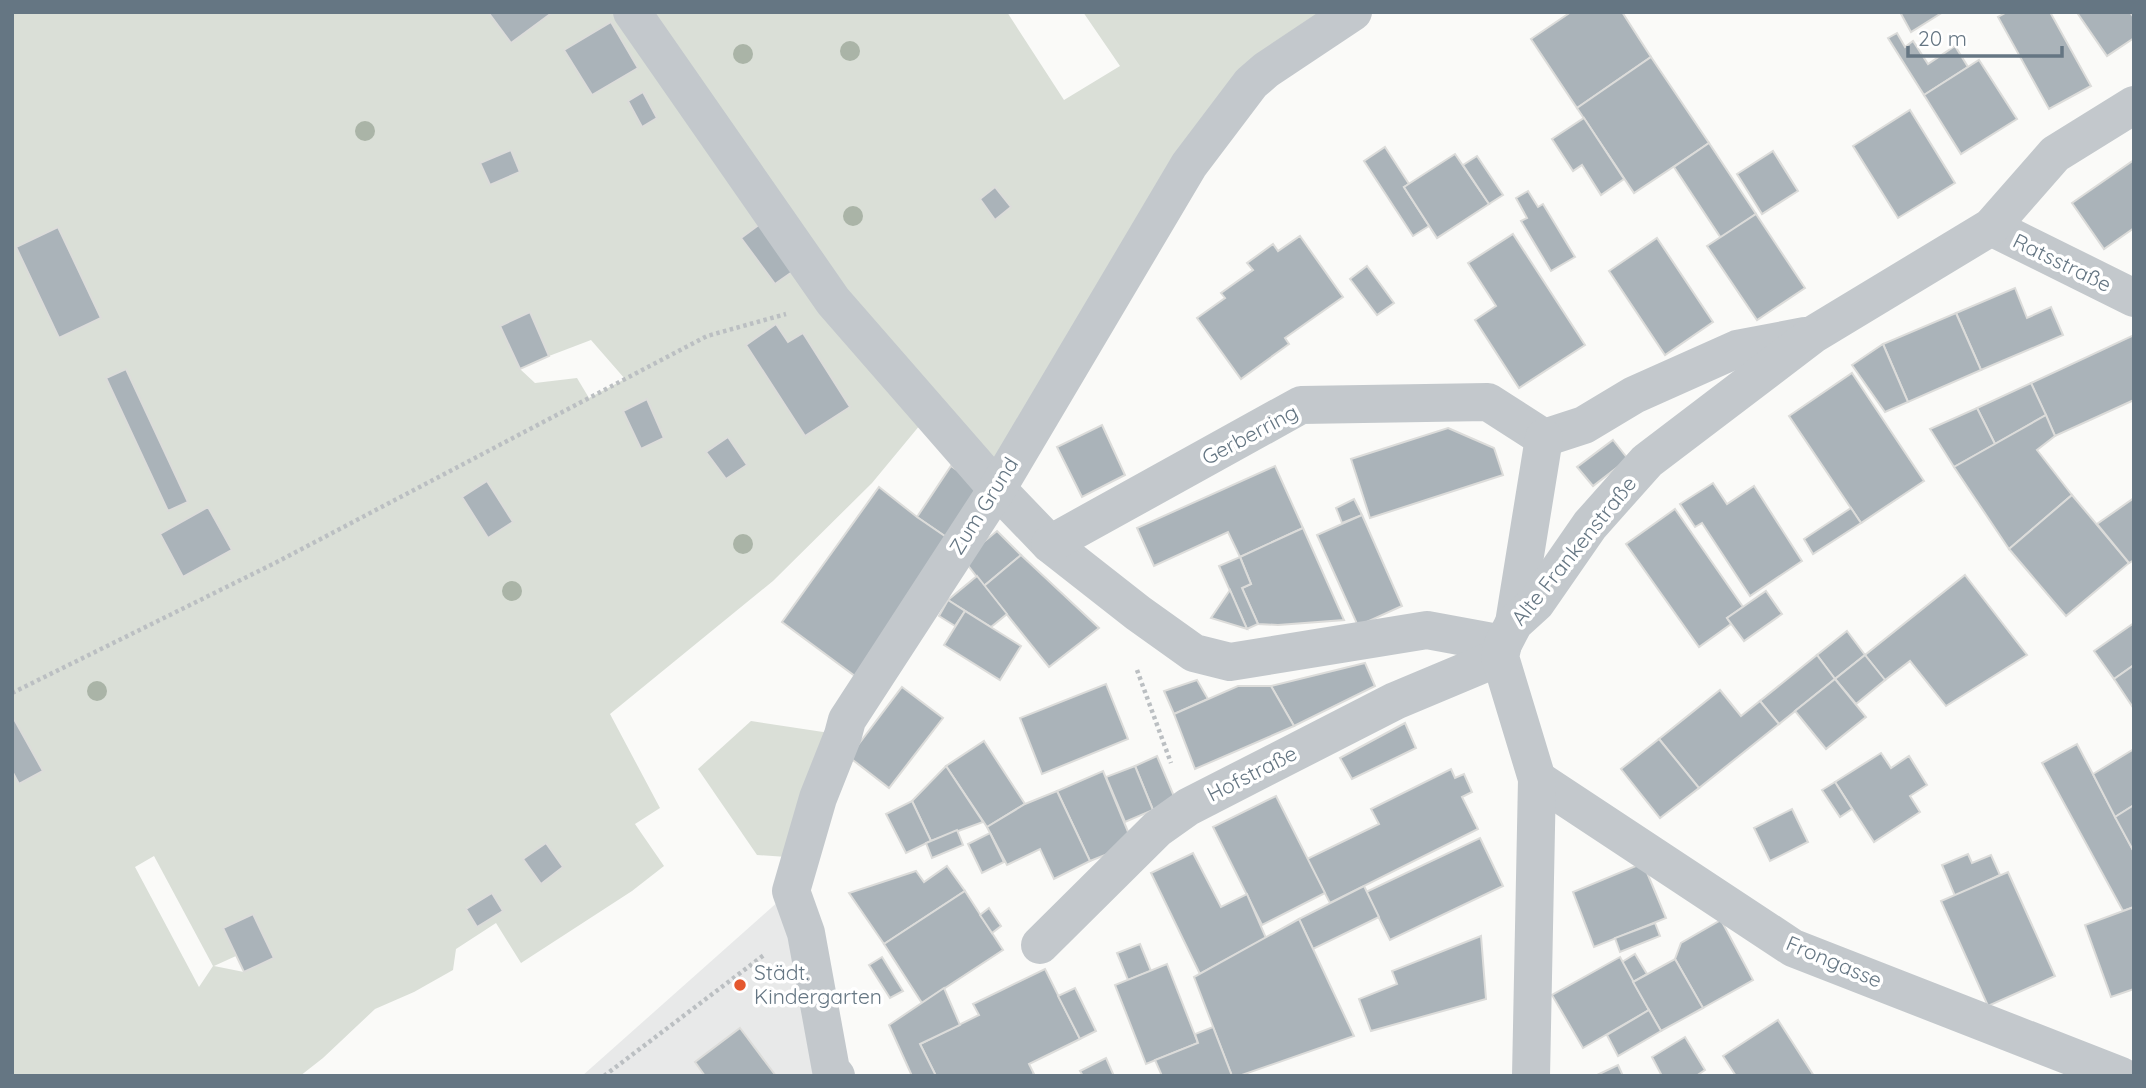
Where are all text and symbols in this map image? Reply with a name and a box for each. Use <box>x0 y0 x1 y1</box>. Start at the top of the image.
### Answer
scale bar <box>1908 14 2062 58</box>
text: 20 m <box>1918 25 1967 51</box>
street label: Ratsstraße <box>2009 227 2116 297</box>
street label: Gerberring <box>1197 398 1302 470</box>
street label: Zum Grund <box>943 452 1023 559</box>
street label: Alte Frankenstraße <box>1505 471 1641 630</box>
street label: Hofstraße <box>1202 739 1301 807</box>
street label: Frongasse <box>1783 929 1886 993</box>
place label: Städt. Kindergarten <box>754 959 882 1009</box>
marker: Städt. Kindergarten <box>732 977 748 993</box>

